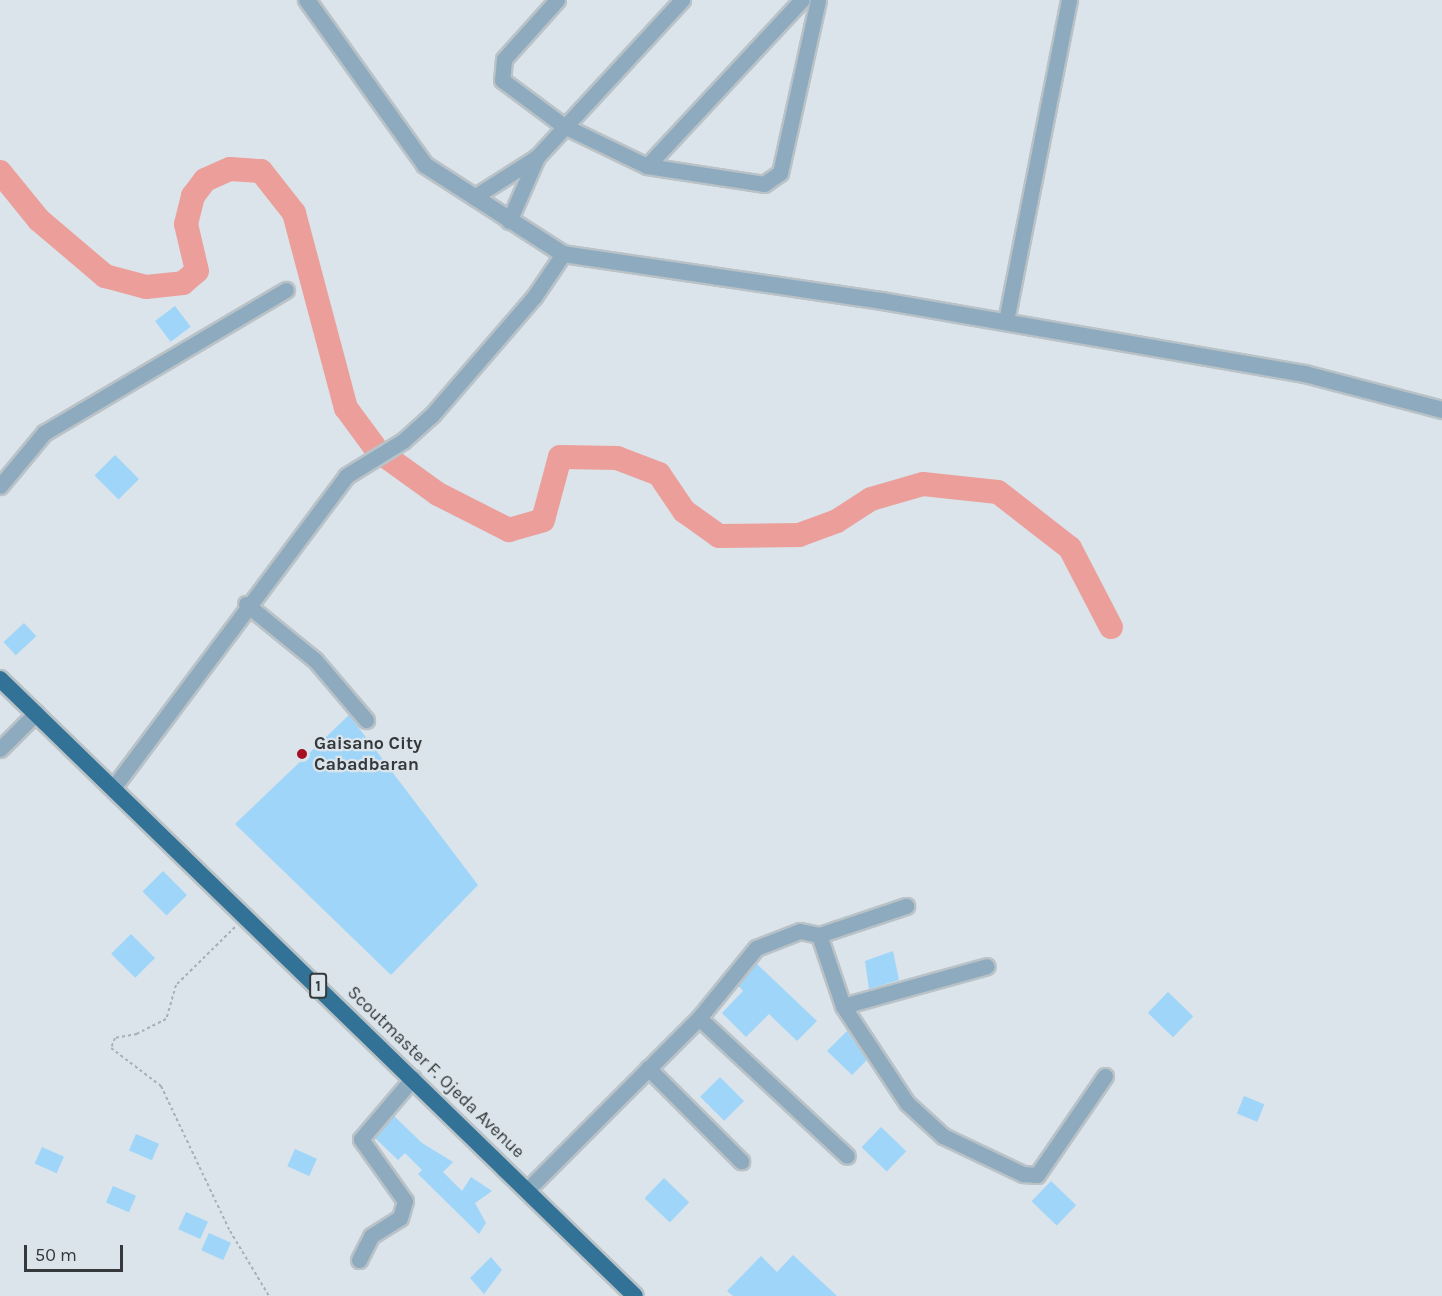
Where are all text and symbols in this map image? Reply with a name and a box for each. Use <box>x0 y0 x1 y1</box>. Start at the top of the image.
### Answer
place label: Gaisano City Cabadbaran <box>314 733 422 776</box>
marker: Gaisano City Cabadbaran <box>295 747 309 761</box>
road number: 1 <box>309 973 327 999</box>
street label: Scoutmaster F. Ojeda Avenue <box>343 982 529 1162</box>
scale bar <box>27 1233 126 1271</box>
text: 50 m <box>35 1244 77 1266</box>

